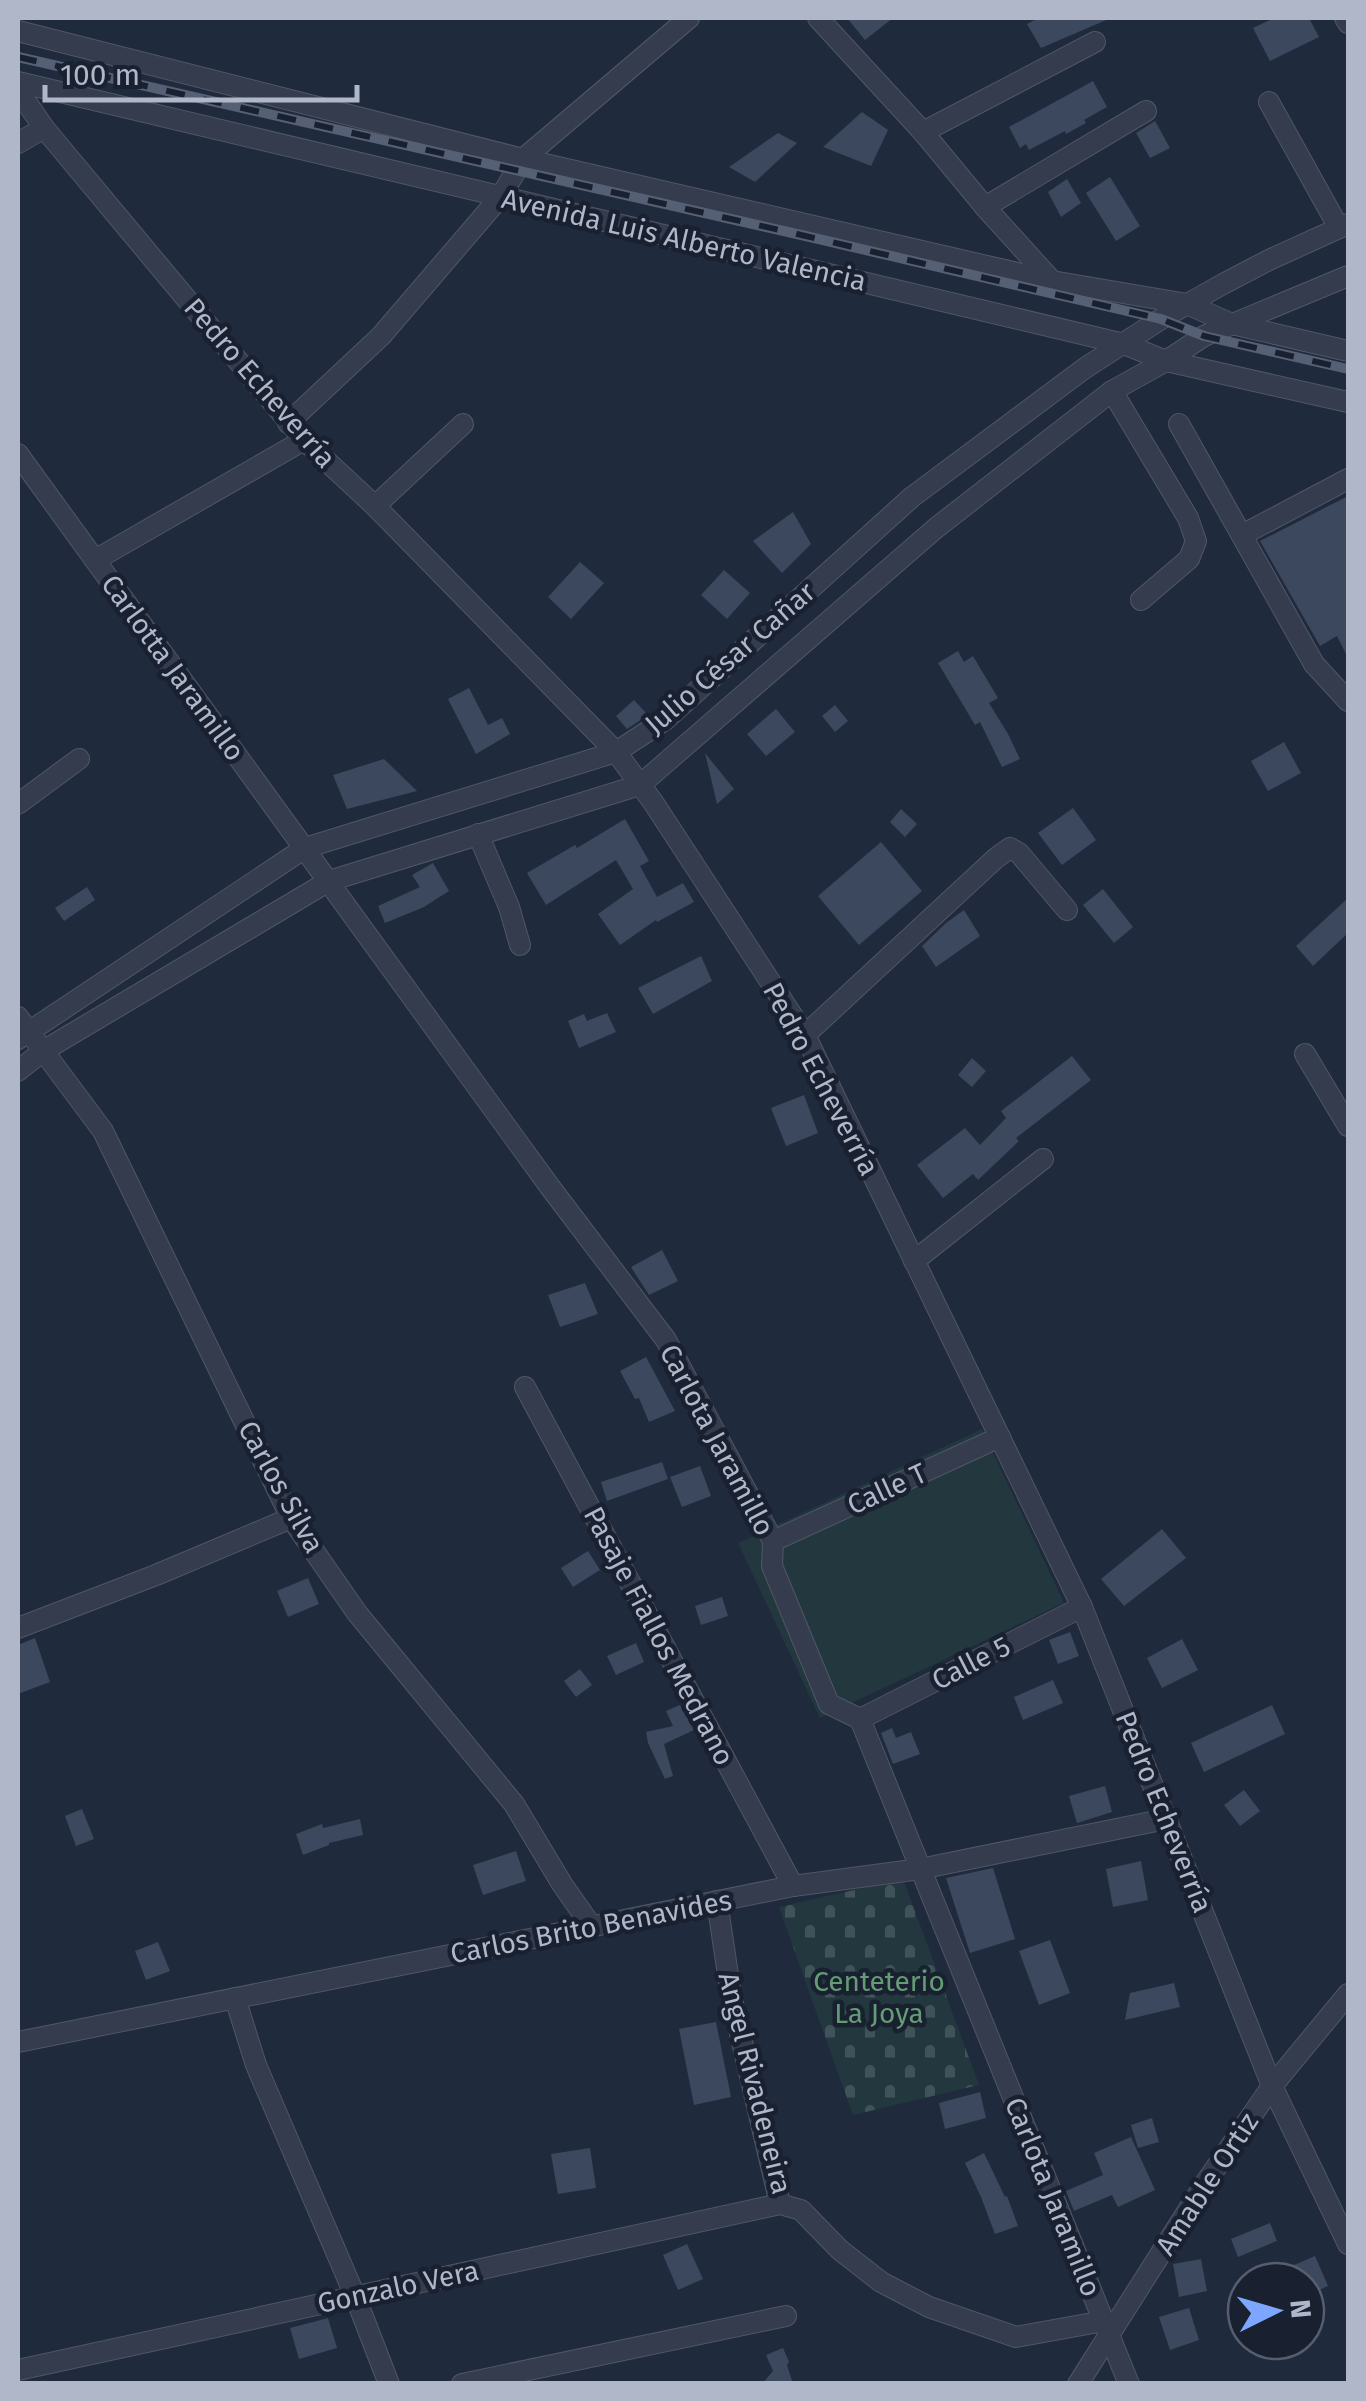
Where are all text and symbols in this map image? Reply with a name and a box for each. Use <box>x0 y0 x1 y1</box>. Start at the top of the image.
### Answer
scale bar <box>45 40 358 102</box>
text: 100 m <box>60 57 140 93</box>
street label: Avenida Luis Alberto Valencia <box>499 182 869 298</box>
street label: Pedro Echeverría <box>177 291 343 475</box>
street label: Carlotta Jaramillo <box>94 569 252 767</box>
street label: Julio César Cañar <box>638 575 822 741</box>
street label: Pedro Echeverría <box>756 977 886 1181</box>
street label: Carlota Jaramillo <box>653 1339 781 1541</box>
street label: Carlos Silva <box>231 1415 331 1559</box>
street label: Calle T <box>842 1456 932 1522</box>
street label: Pasaje Fiallos Medrano <box>577 1501 741 1771</box>
street label: Calle 5 <box>926 1629 1016 1697</box>
street label: Pedro Echeverría <box>1109 1707 1219 1917</box>
street label: Carlos Brito Benavides <box>448 1884 734 1970</box>
park label: Centeterio La Joya <box>813 1965 945 2030</box>
street label: Angel Rivadeneira <box>711 1969 799 2197</box>
street label: Carlota Jaramillo <box>998 2093 1108 2301</box>
street label: Amable Ortiz <box>1149 2107 1265 2261</box>
street label: Gonzalo Vera <box>314 2254 482 2320</box>
north arrow <box>1226 2261 1326 2361</box>
text: N <box>1283 2298 1318 2320</box>

